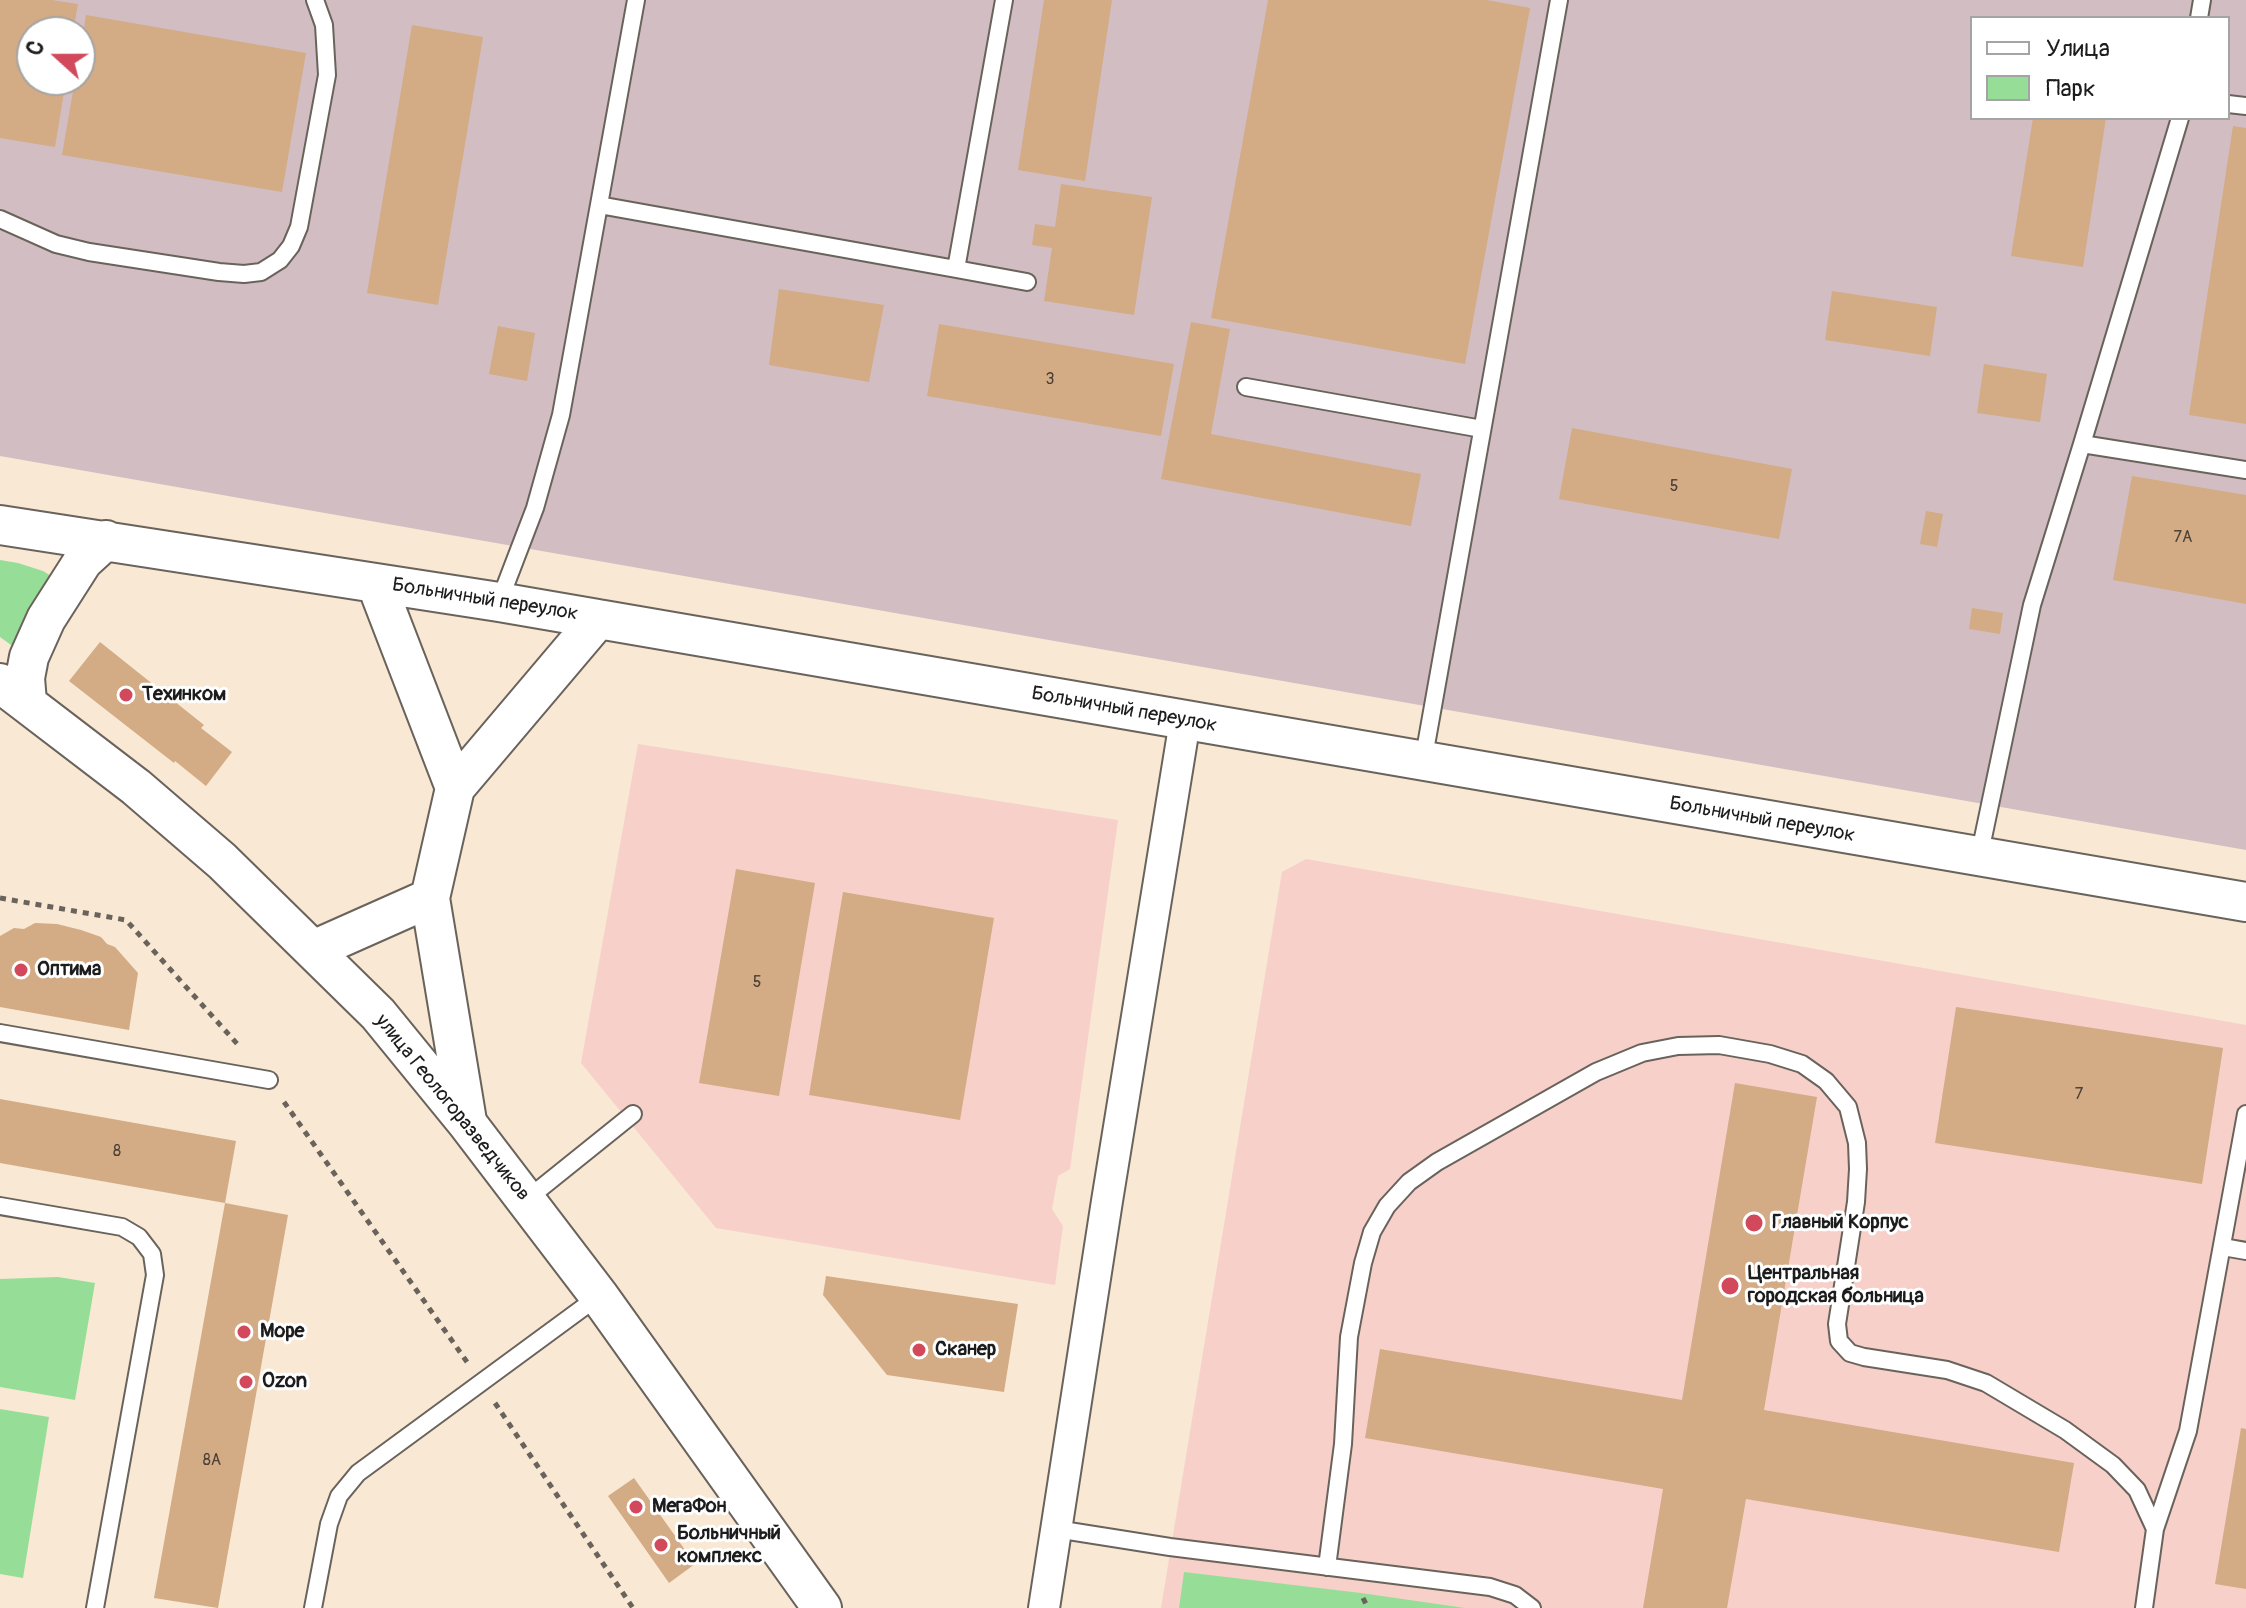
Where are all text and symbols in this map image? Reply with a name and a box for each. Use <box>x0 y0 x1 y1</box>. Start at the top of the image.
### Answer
north arrow <box>16 16 96 96</box>
legend <box>1970 16 2230 120</box>
text: Улица <box>2046 34 2110 63</box>
text: С <box>20 37 51 59</box>
text: Парк <box>2046 74 2095 103</box>
house number: 3 <box>1046 370 1054 390</box>
house number: 5 <box>1670 477 1678 497</box>
house number: 7А <box>2174 528 2192 548</box>
street label: Больничный переулок <box>390 573 580 627</box>
street label: Больничный переулок <box>1030 682 1218 738</box>
place label: Техинком <box>142 683 226 707</box>
marker: Техинком <box>117 686 135 704</box>
street label: Больничный переулок <box>1668 792 1856 848</box>
place label: Оптима <box>37 958 101 982</box>
marker: Оптима <box>12 961 30 979</box>
house number: 5 <box>753 973 761 993</box>
street label: улица Геологоразведчиков <box>369 1010 535 1206</box>
house number: 7 <box>2075 1085 2083 1105</box>
house number: 8 <box>113 1142 121 1162</box>
place label: Главный Корпус <box>1772 1211 1909 1235</box>
marker: Главный Корпус <box>1743 1212 1765 1234</box>
place label: Центральная городская больница <box>1748 1262 1924 1309</box>
marker: Центральная городская больница <box>1719 1275 1741 1297</box>
place label: Море <box>260 1320 304 1344</box>
marker: Море <box>235 1323 253 1341</box>
place label: Сканер <box>935 1338 996 1362</box>
marker: Сканер <box>910 1341 928 1359</box>
place label: Ozon <box>262 1370 307 1394</box>
marker: Ozon <box>237 1373 255 1391</box>
house number: 8А <box>203 1451 221 1471</box>
place label: МегаФон <box>652 1495 726 1519</box>
marker: МегаФон <box>627 1498 645 1516</box>
place label: Больничный комплекс <box>677 1522 781 1569</box>
marker: Больничный комплекс <box>652 1536 670 1554</box>

